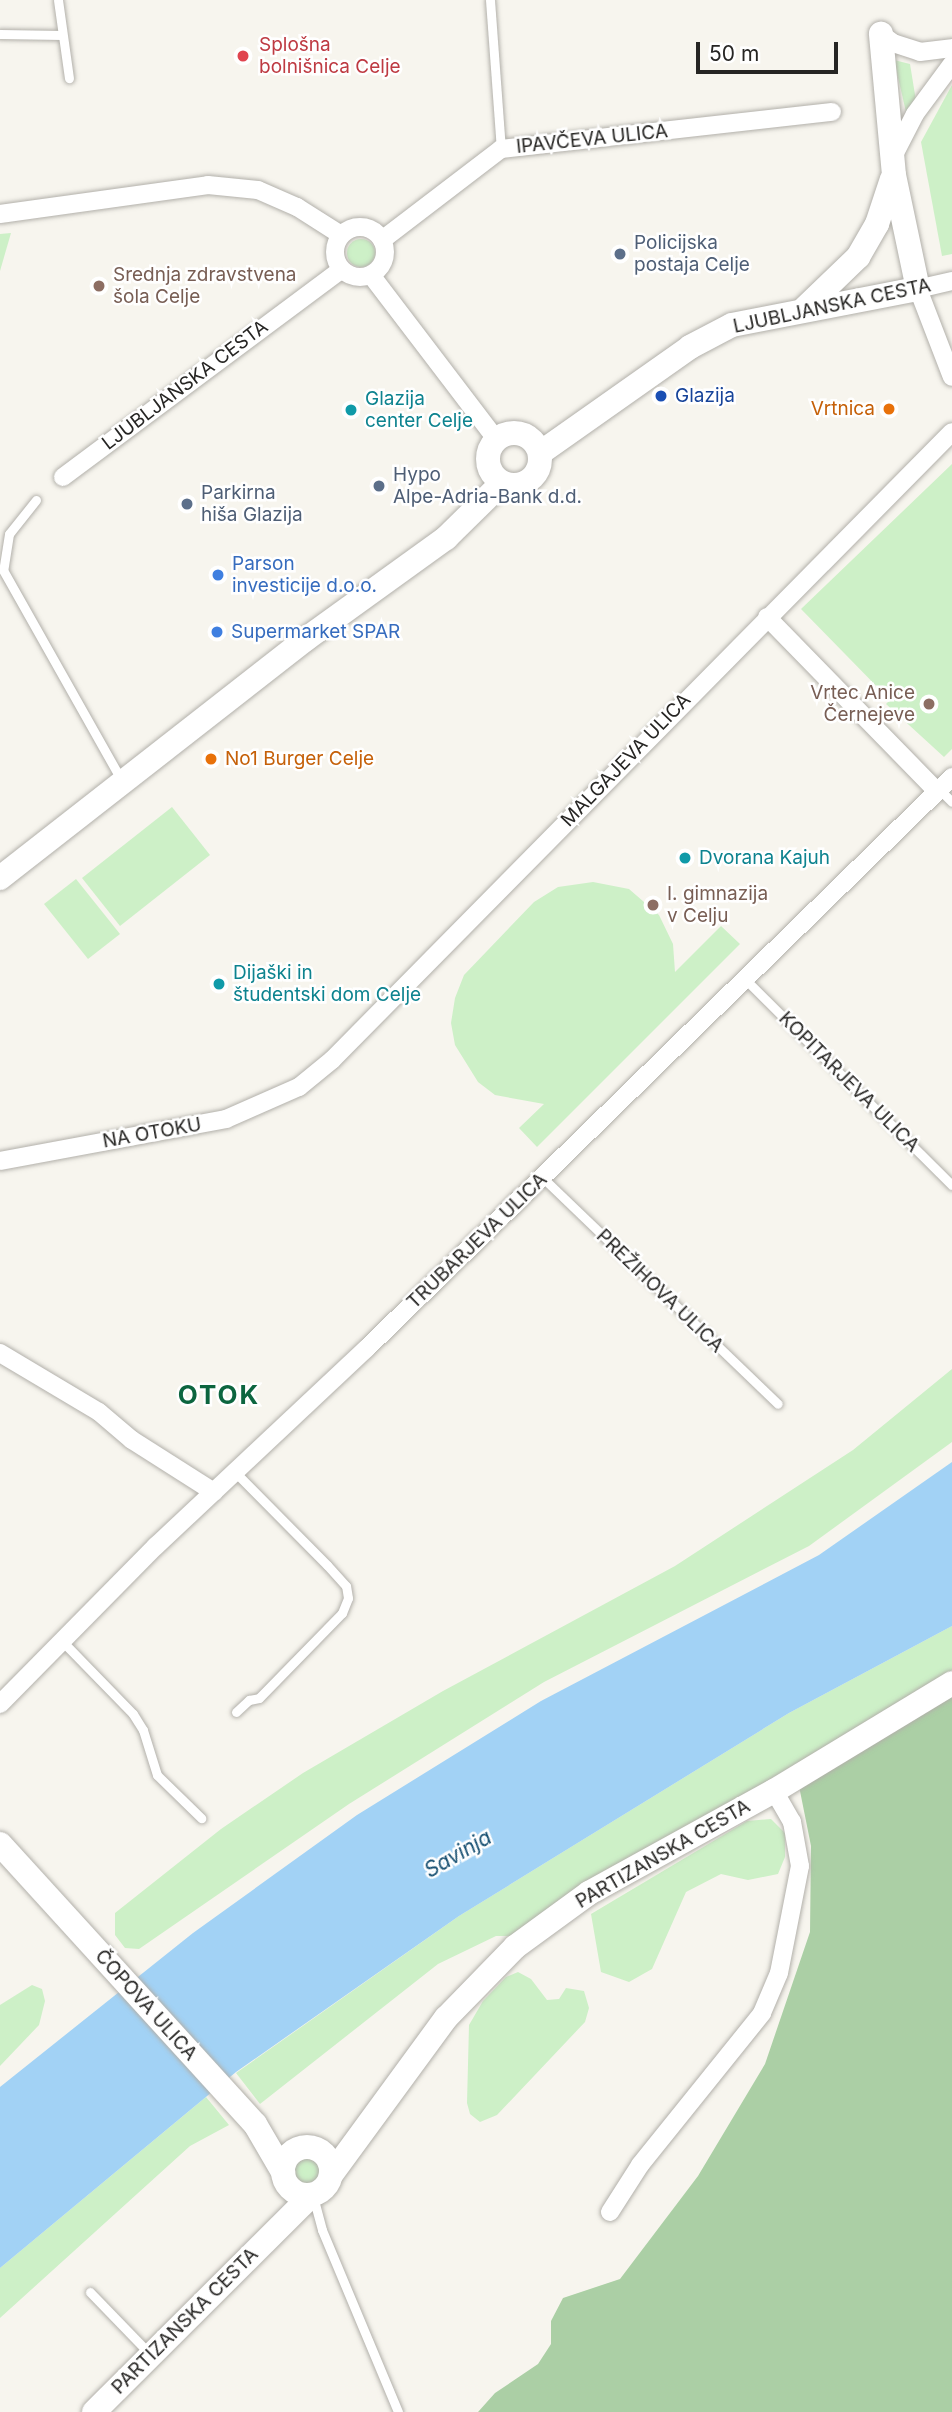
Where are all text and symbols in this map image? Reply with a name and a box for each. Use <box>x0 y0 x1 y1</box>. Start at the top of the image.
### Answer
scale bar <box>700 28 842 72</box>
place label: Splošna bolnišnica Celje <box>259 34 401 78</box>
text: 50 m <box>709 41 759 66</box>
marker: Splošna bolnišnica Celje <box>233 46 253 66</box>
street label: IPAVČEVA ULICA <box>515 120 669 158</box>
place label: Policijska postaja Celje <box>634 232 750 276</box>
marker: Policijska postaja Celje <box>612 246 628 262</box>
place label: Srednja zdravstvena šola Celje <box>113 264 297 308</box>
street label: LJUBLJANSKA CESTA <box>731 274 933 338</box>
marker: Srednja zdravstvena šola Celje <box>91 278 107 294</box>
street label: LJUBLJANSKA CESTA <box>98 315 272 455</box>
place label: Glazija <box>675 385 735 407</box>
place label: Glazija center Celje <box>365 388 473 432</box>
marker: Glazija <box>653 388 669 404</box>
place label: Vrtnica <box>811 398 875 420</box>
marker: Vrtnica <box>881 401 897 417</box>
marker: Glazija center Celje <box>343 402 359 418</box>
place label: Hypo Alpe-Adria-Bank d.d. <box>393 464 582 508</box>
marker: Hypo Alpe-Adria-Bank d.d. <box>371 478 387 494</box>
place label: Parkirna hiša Glazija <box>201 482 303 526</box>
marker: Parkirna hiša Glazija <box>179 496 195 512</box>
place label: Parson investicije d.o.o. <box>232 553 377 597</box>
marker: Parson investicije d.o.o. <box>210 567 226 583</box>
place label: Supermarket SPAR <box>231 621 400 643</box>
marker: Supermarket SPAR <box>209 624 225 640</box>
place label: Vrtec Anice Černejeve <box>810 682 915 726</box>
street label: MALGAJEVA ULICA <box>557 689 695 831</box>
marker: Vrtec Anice Černejeve <box>921 696 937 712</box>
place label: No1 Burger Celje <box>225 748 374 770</box>
marker: No1 Burger Celje <box>203 751 219 767</box>
place label: Dvorana Kajuh <box>699 847 830 869</box>
marker: Dvorana Kajuh <box>677 850 693 866</box>
place label: I. gimnazija v Celju <box>667 883 768 927</box>
marker: I. gimnazija v Celju <box>645 897 661 913</box>
place label: Dijaški in študentski dom Celje <box>233 962 421 1006</box>
marker: Dijaški in študentski dom Celje <box>211 976 227 992</box>
street label: KOPITARJEVA ULICA <box>774 1007 924 1157</box>
street label: NA OTOKU <box>101 1113 203 1153</box>
street label: TRUBARJEVA ULICA <box>402 1168 552 1314</box>
street label: PREŽIHOVA ULICA <box>592 1225 728 1357</box>
district label: OTOK <box>178 1379 260 1411</box>
street label: PARTIZANSKA CESTA <box>572 1795 754 1913</box>
water label: Savinja <box>420 1825 496 1883</box>
street label: ČOPOVA ULICA <box>90 1945 202 2065</box>
street label: PARTIZANSKA CESTA <box>107 2243 263 2399</box>

